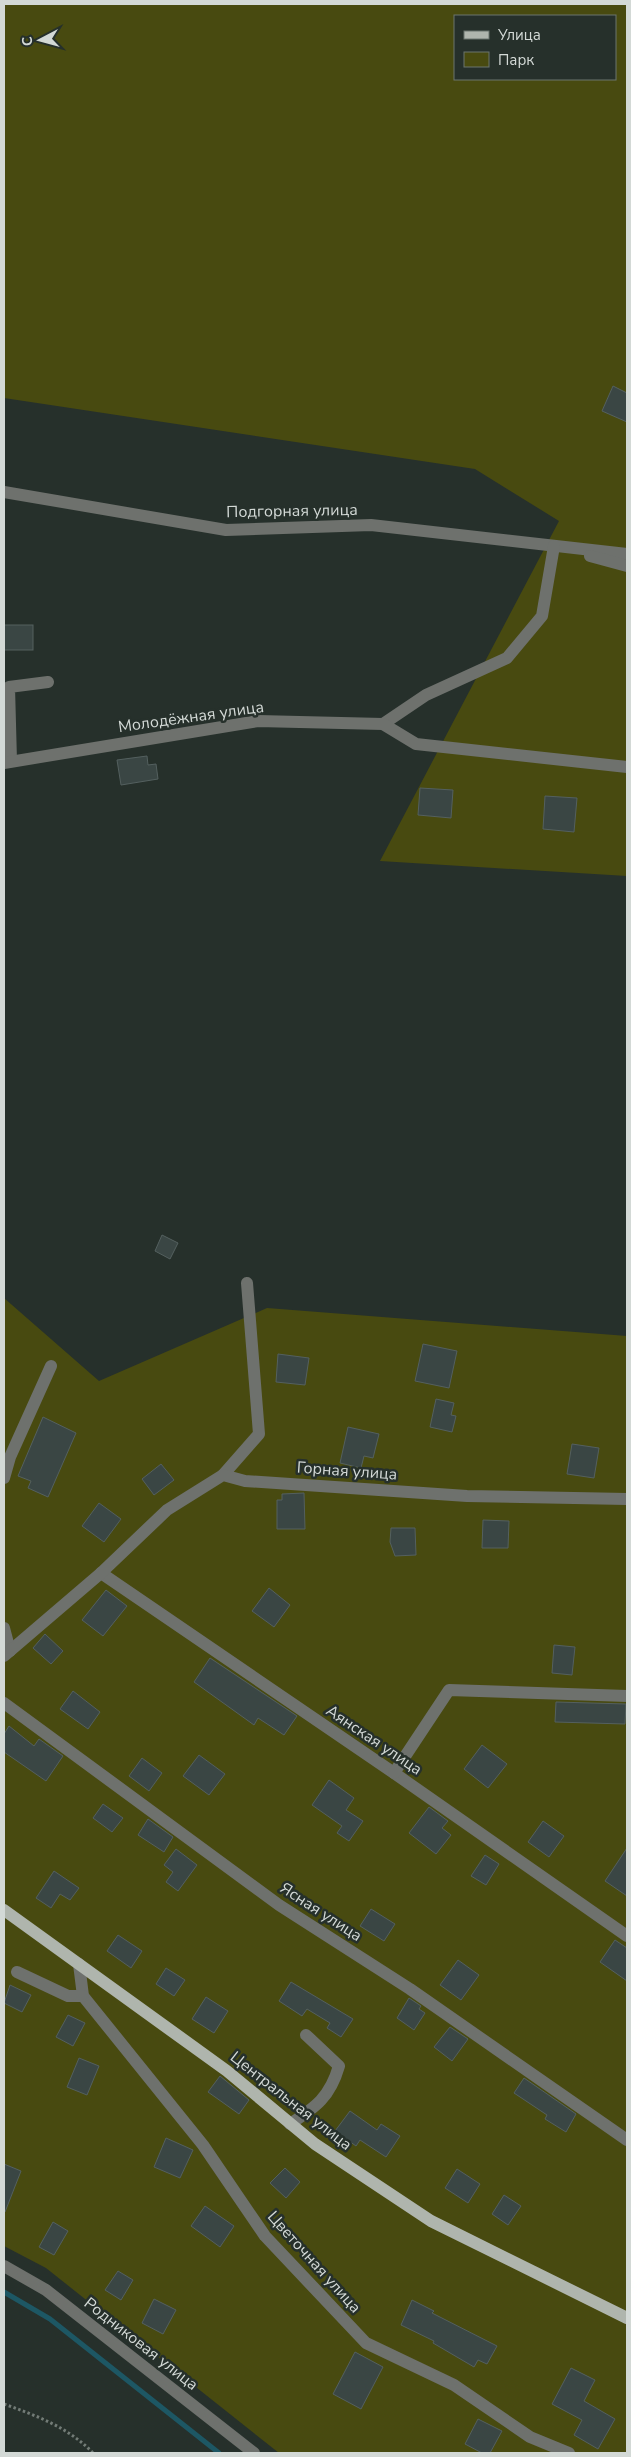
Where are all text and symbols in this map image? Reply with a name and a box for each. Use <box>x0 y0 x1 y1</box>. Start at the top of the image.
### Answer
north arrow <box>15 15 65 65</box>
legend <box>454 15 616 80</box>
text: Улица <box>497 25 541 45</box>
text: С <box>18 35 38 47</box>
text: Парк <box>498 50 534 70</box>
street label: Подгорная улица <box>226 499 358 523</box>
street label: Молодёжная улица <box>117 696 265 738</box>
street label: Горная улица <box>296 1457 398 1485</box>
street label: Аянская улица <box>322 1700 426 1780</box>
street label: Ясная улица <box>276 1877 366 1947</box>
street label: Центральная улица <box>225 2046 357 2156</box>
street label: Цветочная улица <box>262 2206 366 2318</box>
street label: Родниковая улица <box>79 2292 203 2396</box>

